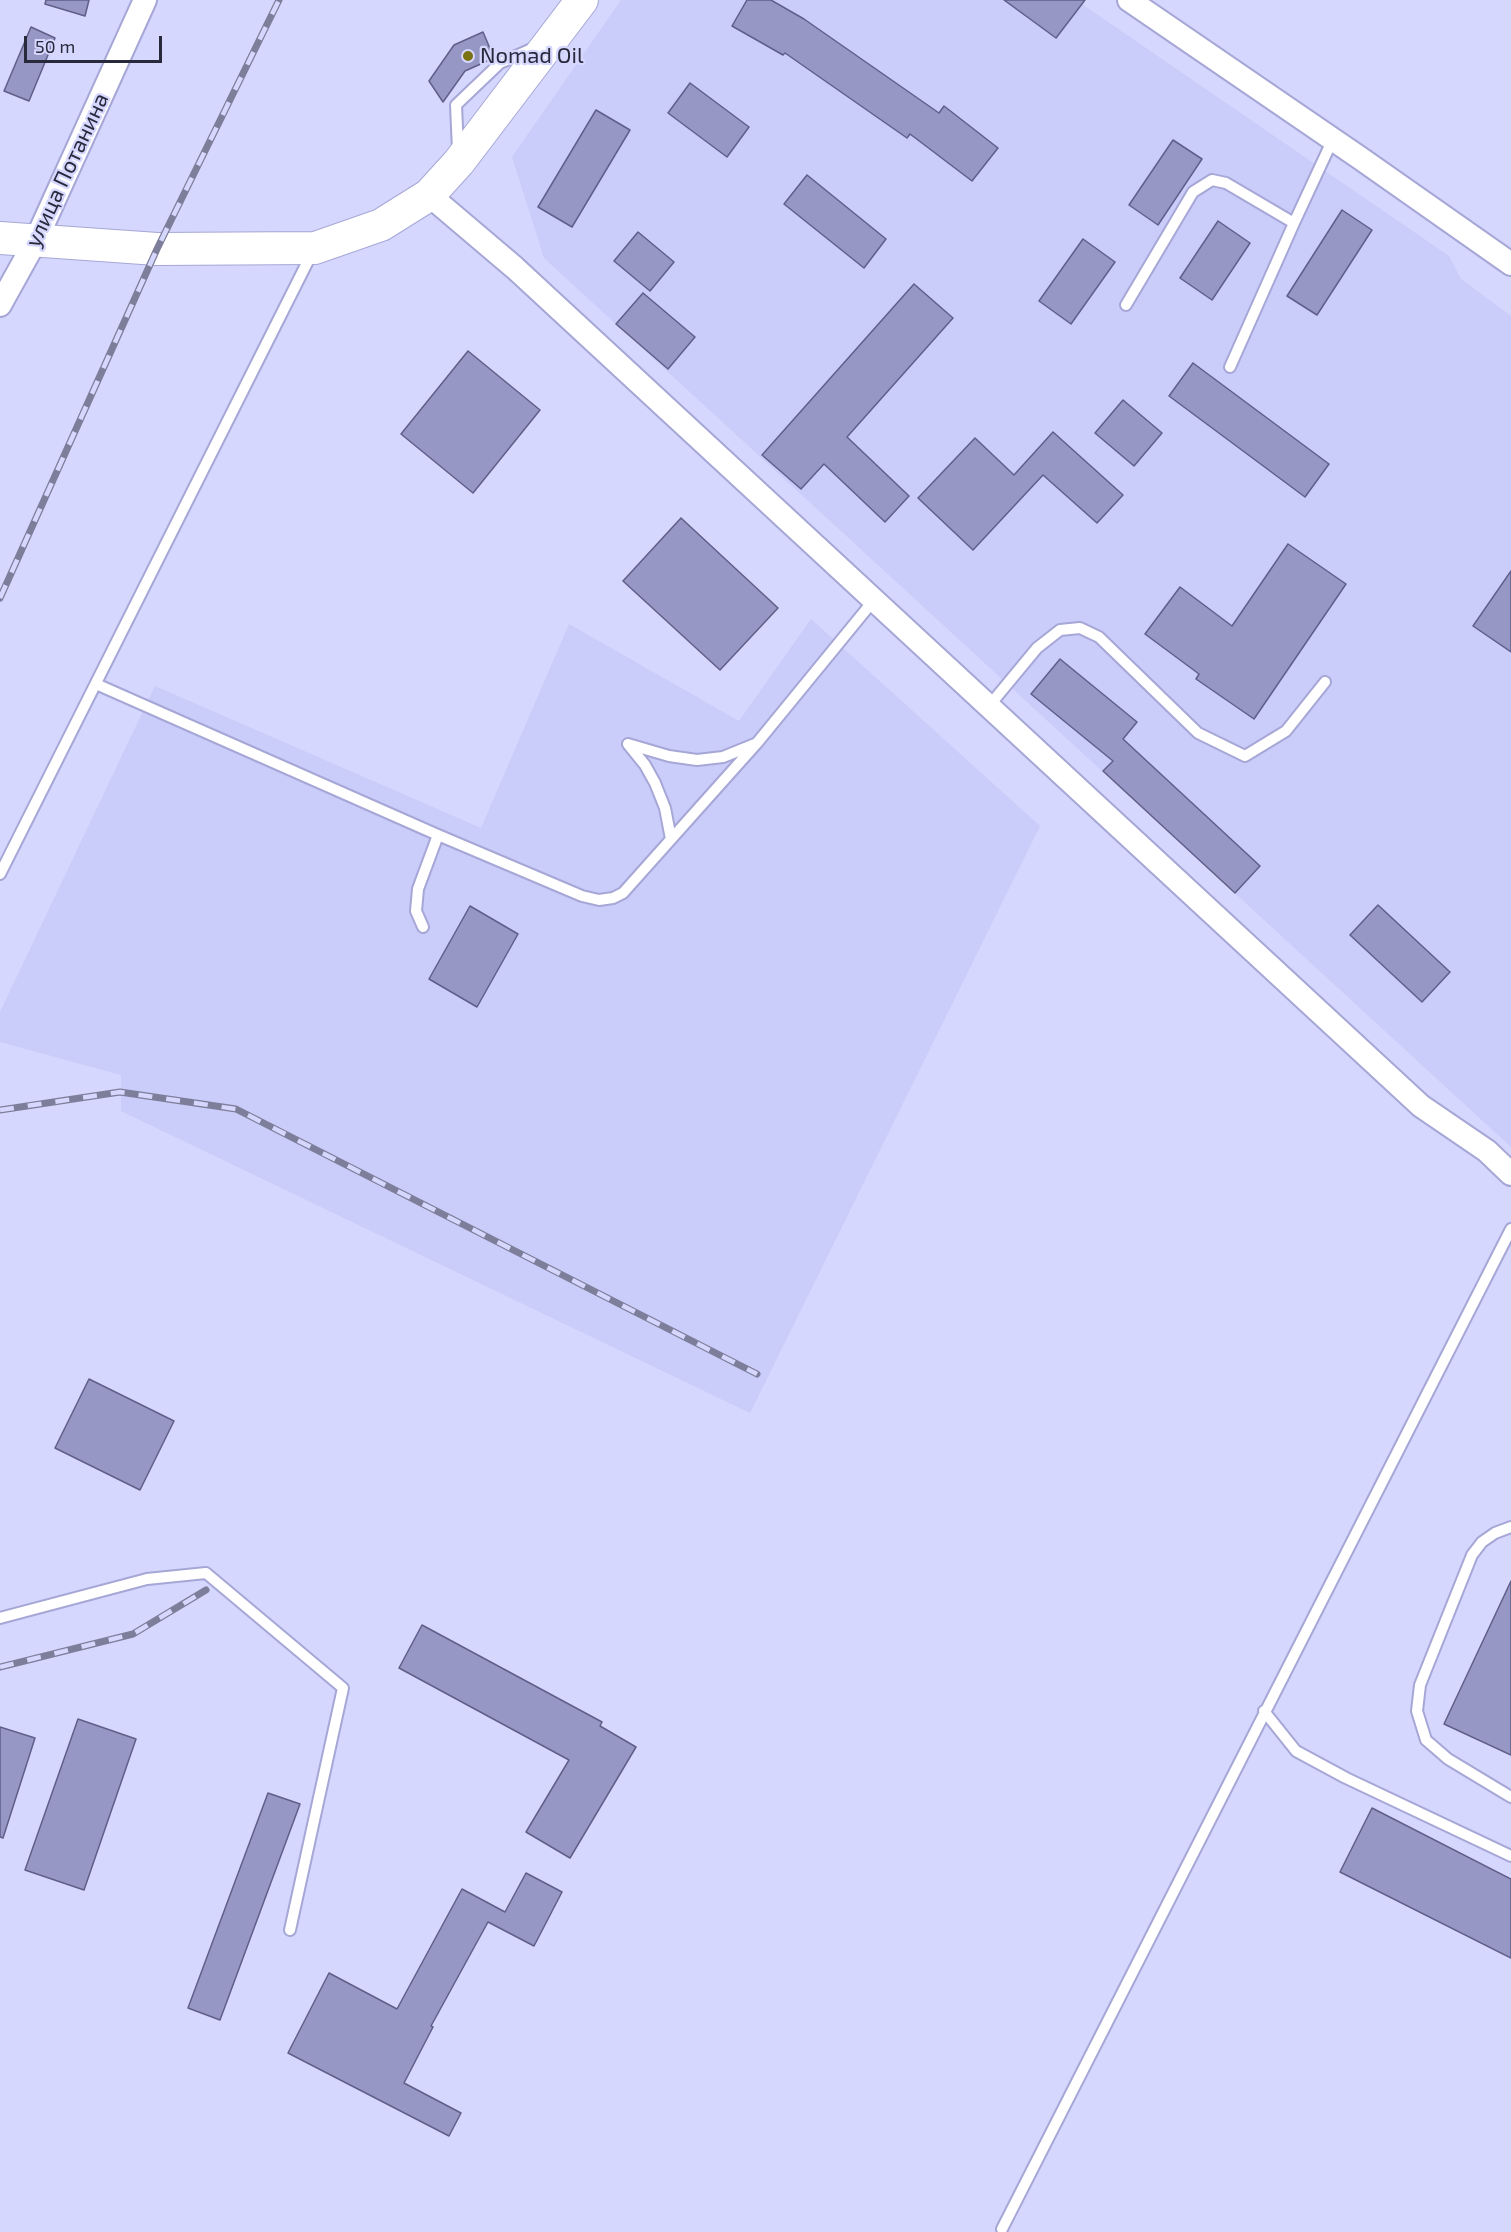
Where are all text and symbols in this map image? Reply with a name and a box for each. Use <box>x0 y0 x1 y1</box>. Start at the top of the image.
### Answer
scale bar <box>27 24 165 62</box>
text: 50 m <box>35 35 75 57</box>
place label: Nomad Oil <box>480 43 584 69</box>
marker: Nomad Oil <box>461 49 475 63</box>
street label: улица Потанина <box>20 89 114 251</box>

